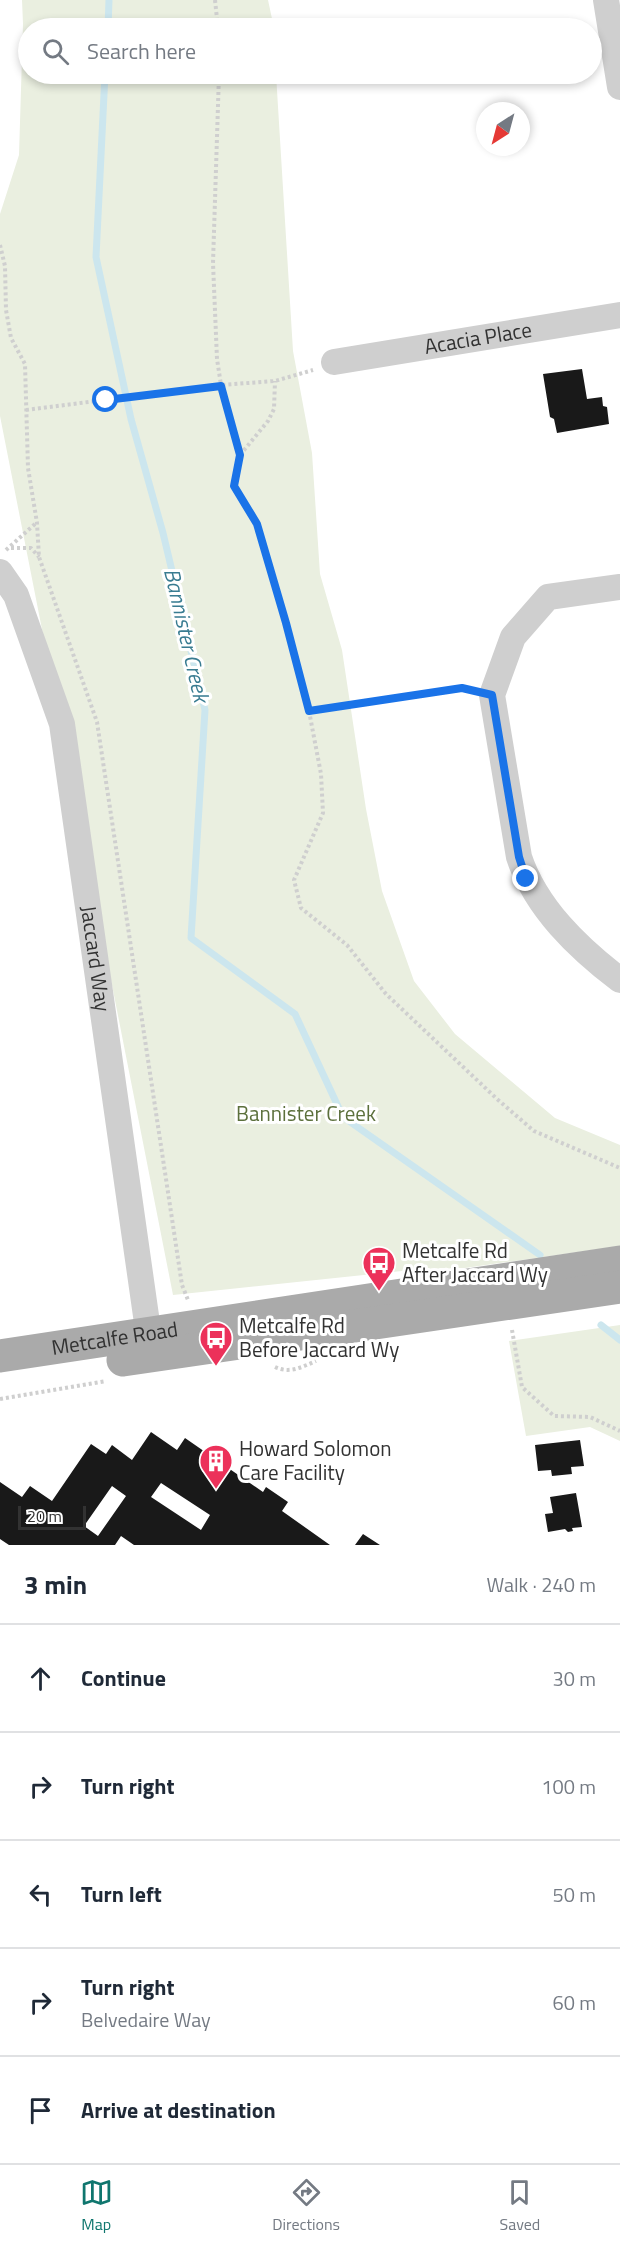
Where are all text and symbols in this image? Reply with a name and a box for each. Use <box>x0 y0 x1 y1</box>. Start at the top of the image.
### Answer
search box <box>18 18 602 84</box>
text: Search here <box>87 34 196 68</box>
icon: search <box>39 35 72 68</box>
north arrow <box>476 102 530 156</box>
street label: Acacia Place <box>422 313 534 362</box>
route start <box>92 386 118 412</box>
water label: Bannister Creek <box>155 565 219 707</box>
route end <box>512 865 538 891</box>
street label: Jaccard Way <box>73 903 120 1014</box>
park label: Bannister Creek <box>236 1097 376 1129</box>
place label: Metcalfe Rd After Jaccard Wy <box>402 1234 548 1290</box>
bus stop icon: Metcalfe Rd After Jaccard Wy <box>361 1245 397 1292</box>
place label: Metcalfe Rd Before Jaccard Wy <box>239 1309 399 1365</box>
street label: Metcalfe Road <box>49 1312 180 1363</box>
bus stop icon: Metcalfe Rd Before Jaccard Wy <box>198 1320 234 1367</box>
place label: Howard Solomon Care Facility <box>239 1432 392 1488</box>
building icon: Howard Solomon Care Facility <box>198 1443 234 1490</box>
scale bar <box>18 1503 86 1530</box>
text: 20 m <box>27 1504 62 1528</box>
text: 3 min <box>24 1565 87 1604</box>
text: Walk · 240 m <box>487 1569 596 1600</box>
text: Continue <box>81 1661 166 1695</box>
icon: ahead <box>24 1662 57 1695</box>
text: 30 m <box>552 1663 596 1694</box>
text: Turn right <box>81 1769 175 1803</box>
icon: right <box>24 1770 57 1803</box>
text: 100 m <box>541 1771 596 1802</box>
text: Turn left <box>81 1877 162 1911</box>
icon: left <box>24 1878 57 1911</box>
text: 50 m <box>552 1879 596 1910</box>
text: Turn right <box>81 1970 175 2004</box>
icon: right <box>24 1986 57 2019</box>
text: 60 m <box>552 1987 596 2018</box>
text: Belvedaire Way <box>81 2004 211 2035</box>
text: Arrive at destination <box>81 2093 276 2127</box>
icon: arrive <box>24 2094 57 2127</box>
tab: Map <box>80 2176 113 2236</box>
tab: Directions <box>272 2176 340 2236</box>
tab: Saved <box>500 2176 540 2236</box>

